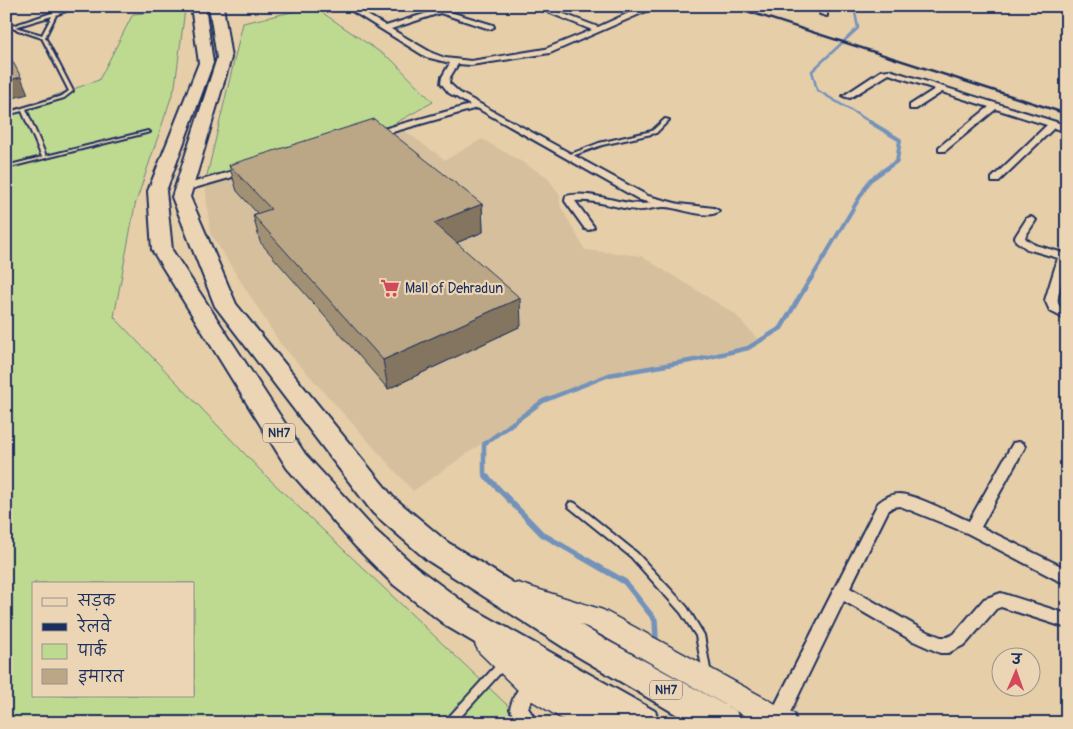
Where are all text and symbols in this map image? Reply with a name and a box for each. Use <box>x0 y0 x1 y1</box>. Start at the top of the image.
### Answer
supermarket icon: Mall of Dehradun <box>379 277 401 299</box>
place label: Mall of Dehradun <box>405 280 503 297</box>
road number: NH7 <box>263 423 295 442</box>
legend <box>32 582 195 696</box>
text: सड़क <box>77 592 116 611</box>
text: रेलवे <box>76 613 112 637</box>
text: पार्क <box>77 639 108 661</box>
north arrow <box>990 646 1040 696</box>
text: उ <box>1009 651 1023 668</box>
text: इमारत <box>78 668 125 687</box>
road number: NH7 <box>650 680 682 700</box>

